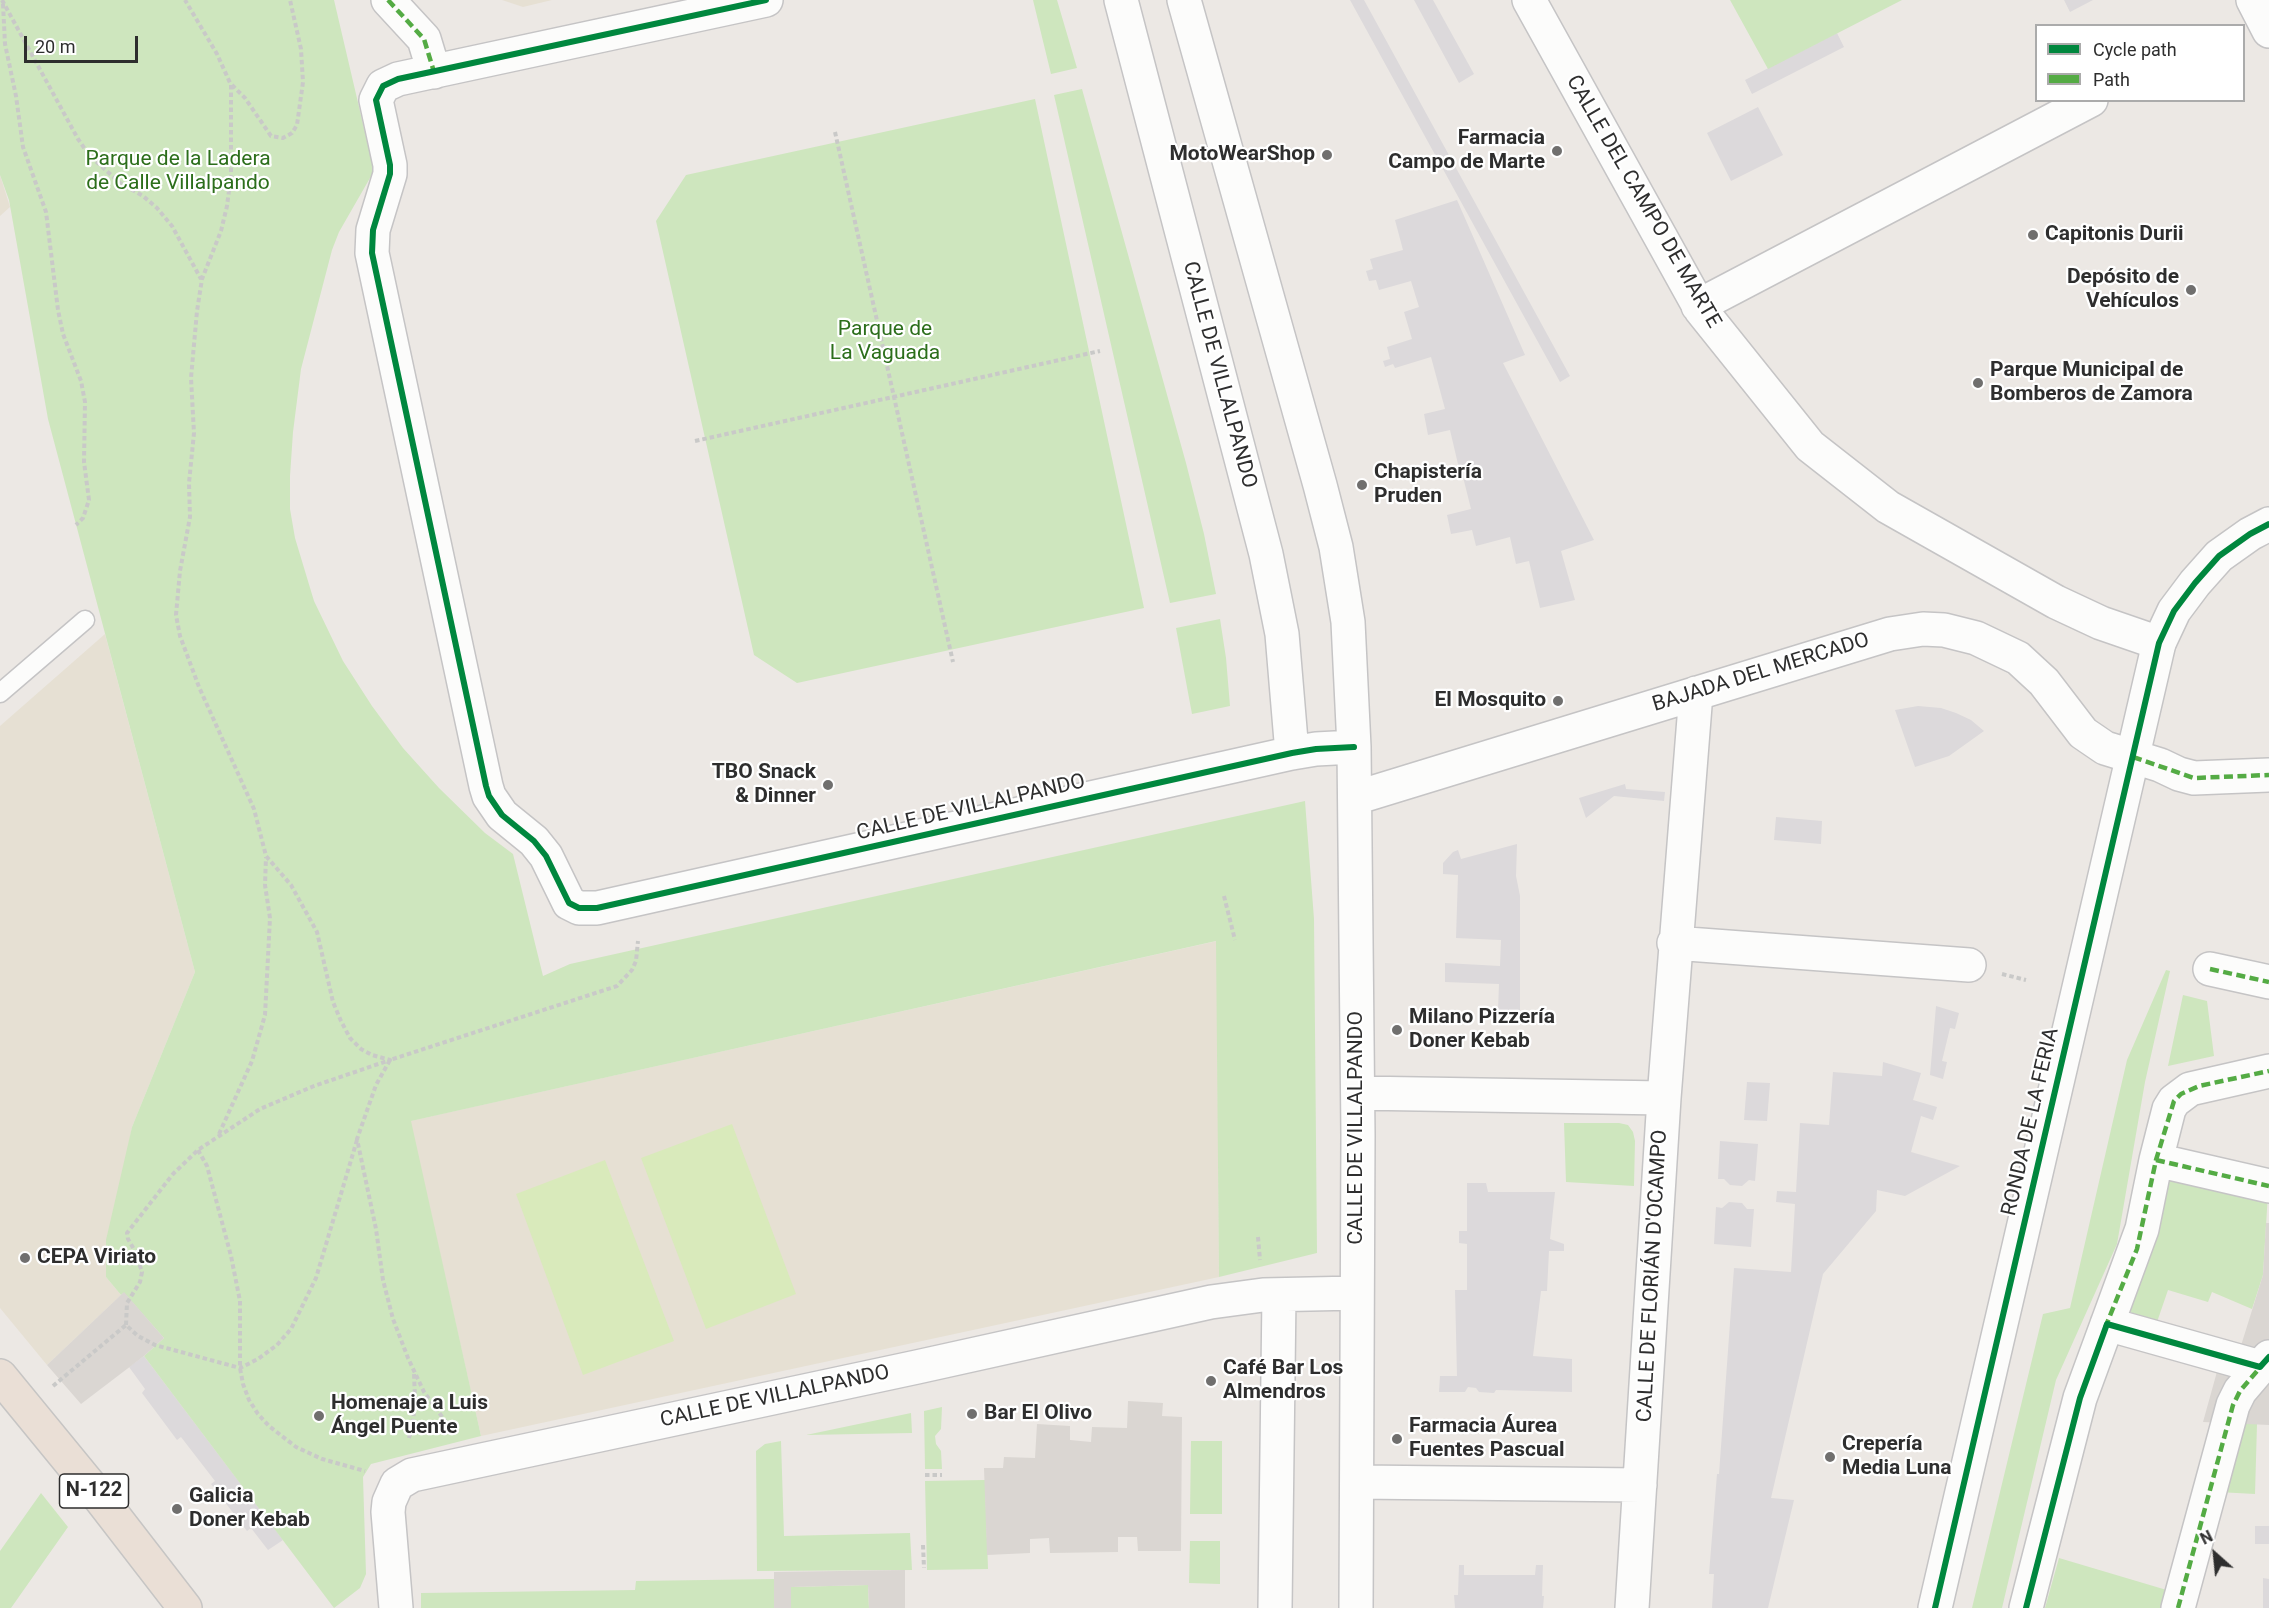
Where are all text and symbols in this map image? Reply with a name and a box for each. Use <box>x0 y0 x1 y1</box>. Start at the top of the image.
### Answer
scale bar <box>27 24 141 62</box>
legend <box>2035 24 2245 102</box>
text: 20 m <box>35 36 75 57</box>
text: Cycle path <box>2093 39 2177 60</box>
text: Path <box>2093 69 2130 90</box>
street label: CALLE DEL CAMPO DE MARTE <box>1560 71 1726 333</box>
place label: Farmacia Campo de Marte <box>1388 126 1545 176</box>
place label: MotoWearShop <box>1169 142 1315 168</box>
marker: Farmacia Campo de Marte <box>1550 144 1564 158</box>
park label: Parque de la Ladera de Calle Villalpando <box>85 147 271 197</box>
marker: MotoWearShop <box>1320 148 1334 162</box>
place label: Capitonis Durii <box>2045 222 2184 248</box>
marker: Capitonis Durii <box>2026 228 2040 242</box>
street label: CALLE DE VILLALPANDO <box>1177 259 1261 491</box>
place label: Depósito de Vehículos <box>2067 265 2179 315</box>
marker: Depósito de Vehículos <box>2184 283 2198 297</box>
park label: Parque de La Vaguada <box>830 317 940 367</box>
place label: Parque Municipal de Bomberos de Zamora <box>1990 358 2193 408</box>
marker: Parque Municipal de Bomberos de Zamora <box>1971 376 1985 390</box>
place label: Chapistería Pruden <box>1374 460 1482 510</box>
marker: Chapistería Pruden <box>1355 478 1369 492</box>
street label: BAJADA DEL MERCADO <box>1650 628 1872 718</box>
place label: El Mosquito <box>1435 688 1546 714</box>
marker: El Mosquito <box>1551 694 1565 708</box>
place label: TBO Snack & Dinner <box>712 760 816 810</box>
street label: CALLE DE VILLALPANDO <box>854 769 1088 847</box>
marker: TBO Snack & Dinner <box>821 778 835 792</box>
place label: Milano Pizzería Doner Kebab <box>1409 1005 1555 1055</box>
street label: CALLE DE VILLALPANDO <box>1344 1011 1370 1245</box>
marker: Milano Pizzería Doner Kebab <box>1390 1023 1404 1037</box>
street label: RONDA DE LA FERIA <box>1997 1025 2065 1219</box>
street label: CALLE DE FLORIÁN D'OCAMPO <box>1633 1129 1673 1423</box>
place label: CEPA Viriato <box>37 1245 156 1271</box>
marker: CEPA Viriato <box>18 1251 32 1265</box>
place label: Café Bar Los Almendros <box>1223 1356 1343 1406</box>
street label: CALLE DE VILLALPANDO <box>658 1360 892 1434</box>
marker: Café Bar Los Almendros <box>1204 1374 1218 1388</box>
place label: Homenaje a Luis Ángel Puente <box>331 1391 488 1441</box>
place label: Bar El Olivo <box>984 1401 1092 1427</box>
marker: Bar El Olivo <box>965 1407 979 1421</box>
marker: Homenaje a Luis Ángel Puente <box>312 1409 326 1423</box>
place label: Farmacia Áurea Fuentes Pascual <box>1409 1414 1565 1464</box>
marker: Farmacia Áurea Fuentes Pascual <box>1390 1432 1404 1446</box>
place label: Crepería Media Luna <box>1842 1432 1951 1482</box>
marker: Crepería Media Luna <box>1823 1450 1837 1464</box>
road number: N-122 <box>60 1474 128 1508</box>
place label: Galicia Doner Kebab <box>189 1484 310 1534</box>
marker: Galicia Doner Kebab <box>170 1502 184 1516</box>
north arrow <box>2185 1524 2245 1584</box>
text: N <box>2197 1526 2216 1549</box>

